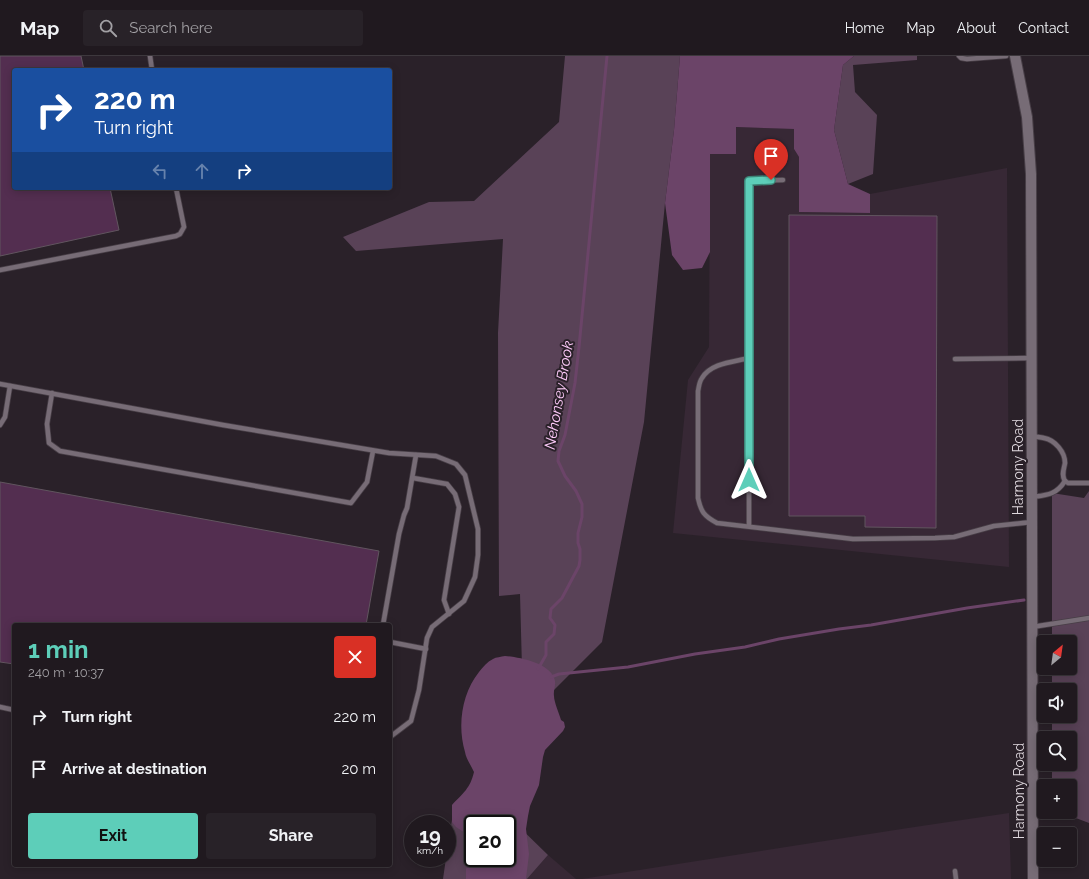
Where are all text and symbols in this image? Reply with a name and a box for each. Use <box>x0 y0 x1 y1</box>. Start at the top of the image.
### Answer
search box <box>83 10 363 46</box>
text: Map <box>20 17 59 39</box>
icon: search <box>97 17 119 39</box>
text: Search here <box>129 19 213 37</box>
text: Home <box>845 20 884 36</box>
text: Map <box>906 20 935 36</box>
text: About <box>957 20 996 36</box>
text: Contact <box>1018 20 1069 36</box>
text: 220 m <box>94 83 176 116</box>
icon: right <box>28 84 80 136</box>
text: Turn right <box>94 117 173 138</box>
pin <box>754 139 788 180</box>
icon: arrive <box>760 145 782 167</box>
icon: left <box>149 160 171 182</box>
icon: ahead <box>191 160 213 182</box>
icon: right <box>233 160 255 182</box>
water label: Nehonsey Brook <box>541 339 577 451</box>
street label: Harmony Road <box>1010 419 1026 515</box>
position arrow <box>728 459 770 501</box>
text: 1 min <box>28 635 89 664</box>
north arrow <box>1037 635 1077 675</box>
map controls <box>1037 635 1077 867</box>
button: close <box>334 636 376 678</box>
text: 240 m · 10:37 <box>28 665 104 680</box>
button: sound <box>1037 683 1077 723</box>
icon: right <box>28 706 50 728</box>
text: Turn right <box>62 708 132 726</box>
text: 220 m <box>334 708 376 726</box>
button: search <box>1037 731 1077 771</box>
street label: Harmony Road <box>1011 743 1027 839</box>
icon: arrive <box>28 758 50 780</box>
text: Arrive at destination <box>62 760 207 778</box>
text: 20 m <box>341 760 376 778</box>
button: + <box>1037 779 1077 819</box>
button: Exit <box>28 813 198 859</box>
button: Share <box>206 813 376 859</box>
speed limit sign: 20 <box>464 815 516 867</box>
text: 19 <box>419 824 441 848</box>
button: − <box>1037 827 1077 867</box>
text: km/h <box>417 845 443 856</box>

